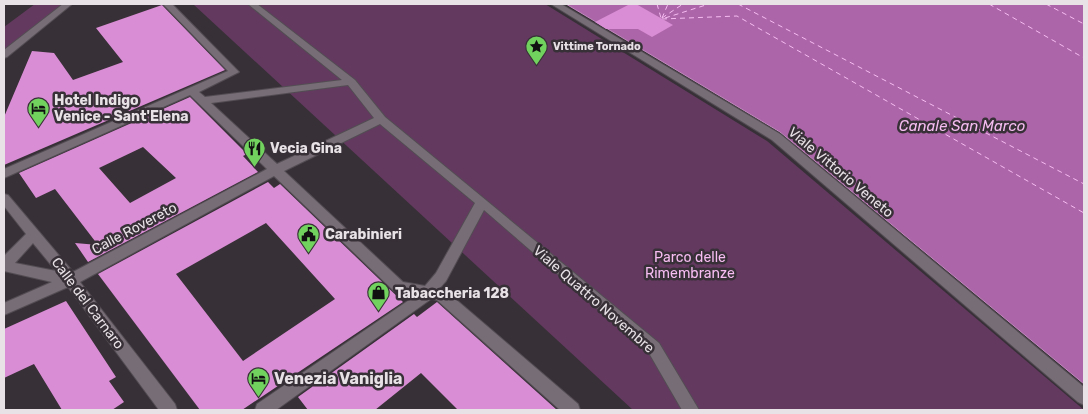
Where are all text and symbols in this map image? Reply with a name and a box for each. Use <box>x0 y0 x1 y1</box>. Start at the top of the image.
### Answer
place icon: Vittime Tornado <box>525 34 549 65</box>
place label: Vittime Tornado <box>553 40 641 53</box>
place label: Hotel Indigo Venice - Sant'Elena <box>54 92 188 125</box>
hotel icon: Hotel Indigo Venice - Sant'Elena <box>26 96 50 127</box>
water label: Canale San Marco <box>899 117 1026 135</box>
street label: Viale Vittorio Veneto <box>785 123 897 221</box>
restaurant icon: Vecia Gina <box>242 136 266 167</box>
place label: Vecia Gina <box>270 140 342 157</box>
street label: Calle Rovereto <box>89 199 180 258</box>
public building icon: Carabinieri <box>297 222 321 253</box>
place label: Carabinieri <box>325 226 402 243</box>
street label: Viale Quattro Novembre <box>530 242 658 357</box>
park label: Parco delle Rimembranze <box>645 249 735 282</box>
street label: Calle del Carnaro <box>48 254 127 352</box>
shop icon: Tabaccheria 128 <box>367 281 391 312</box>
place label: Tabaccheria 128 <box>395 285 509 302</box>
hotel icon: Venezia Vaniglia <box>246 366 270 397</box>
place label: Venezia Vaniglia <box>274 369 403 388</box>

